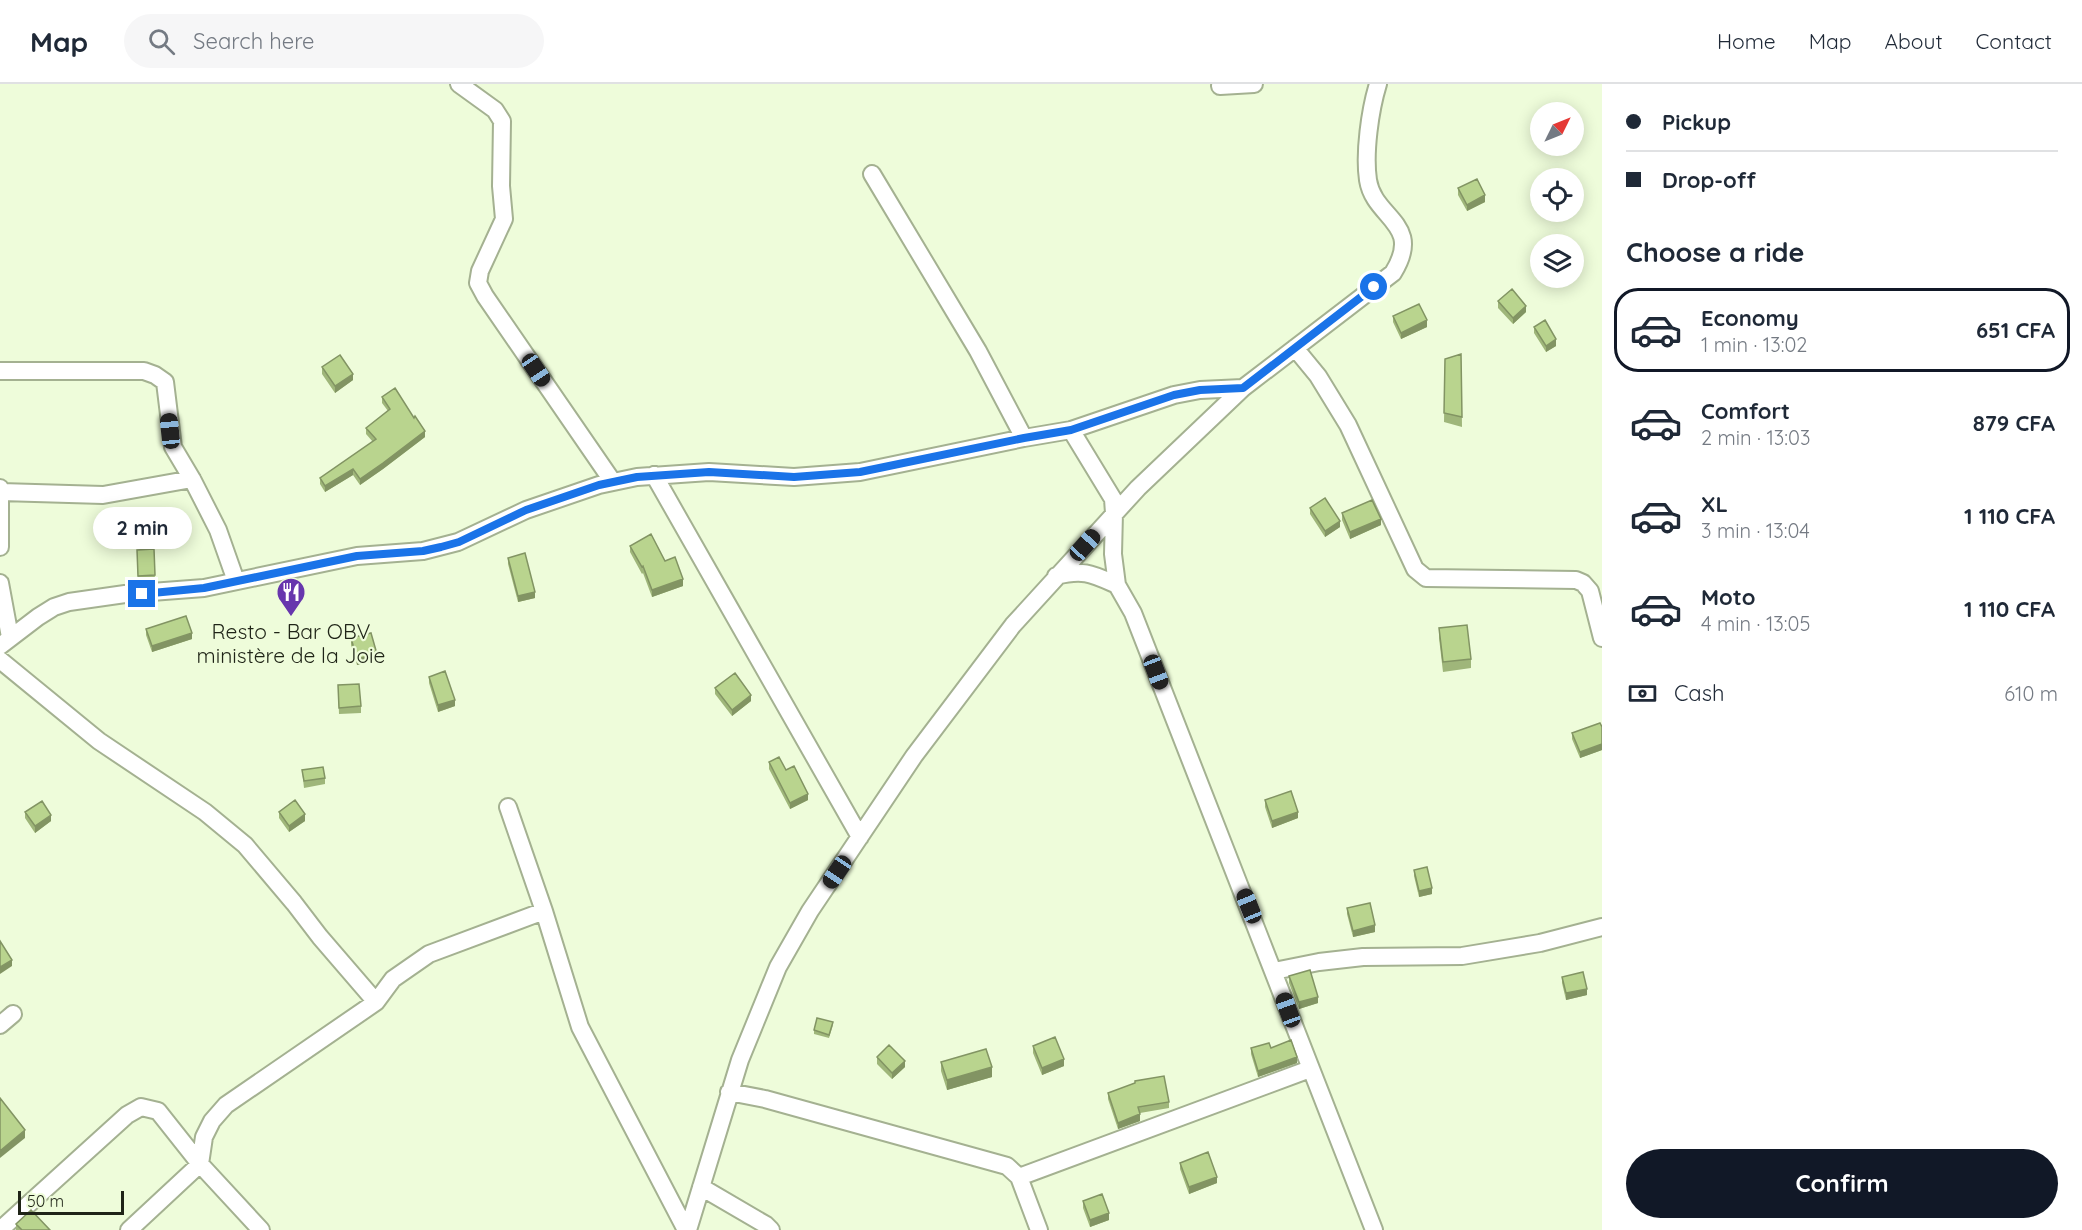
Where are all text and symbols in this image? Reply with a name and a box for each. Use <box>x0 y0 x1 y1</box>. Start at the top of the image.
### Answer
search box <box>124 14 544 68</box>
text: Map <box>30 24 88 59</box>
icon: search <box>145 25 178 58</box>
text: Search here <box>193 27 315 55</box>
text: Home <box>1717 28 1776 54</box>
text: Map <box>1809 28 1852 54</box>
text: About <box>1885 28 1943 54</box>
text: Contact <box>1976 28 2052 54</box>
north arrow <box>1530 102 1584 156</box>
map controls <box>1530 102 1584 288</box>
text: Pickup <box>1662 108 1731 136</box>
text: Drop-off <box>1662 166 1756 194</box>
button: locate <box>1530 168 1584 222</box>
button: layers <box>1530 234 1584 288</box>
text: Choose a ride <box>1626 235 1804 269</box>
route start <box>1360 273 1387 300</box>
icon: car <box>1629 303 1683 357</box>
text: Economy <box>1701 304 1799 332</box>
text: 651 CFA <box>1976 316 2055 344</box>
text: 1 min · 13:02 <box>1701 332 1807 357</box>
car <box>518 350 554 390</box>
icon: car <box>1629 396 1683 450</box>
text: Comfort <box>1701 397 1790 425</box>
text: 879 CFA <box>1973 409 2055 437</box>
car <box>159 412 181 450</box>
text: 2 min · 13:03 <box>1701 425 1810 450</box>
icon: car <box>1629 489 1683 543</box>
text: XL <box>1701 490 1728 518</box>
text: 1 110 CFA <box>1964 502 2055 530</box>
callout: 2 min <box>92 507 192 549</box>
text: 2 min <box>116 515 169 540</box>
text: 3 min · 13:04 <box>1701 518 1810 543</box>
car <box>1066 526 1104 564</box>
restaurant icon: Resto - Bar OBV ministère de la Joie <box>275 576 307 618</box>
route end <box>128 580 155 607</box>
icon: car <box>1629 582 1683 636</box>
text: Moto <box>1701 583 1755 611</box>
text: 1 110 CFA <box>1964 595 2055 623</box>
text: 4 min · 13:05 <box>1701 611 1810 636</box>
place label: Resto - Bar OBV ministère de la Joie <box>197 618 385 668</box>
car <box>1141 652 1171 692</box>
icon: cash <box>1626 677 1659 710</box>
text: Cash <box>1674 679 1725 707</box>
text: 610 m <box>2004 681 2058 706</box>
car <box>819 852 855 892</box>
car <box>1234 886 1264 926</box>
car <box>1273 990 1303 1030</box>
button: Confirm <box>1626 1149 2058 1218</box>
scale bar <box>18 1188 124 1216</box>
text: 50 m <box>27 1191 64 1211</box>

